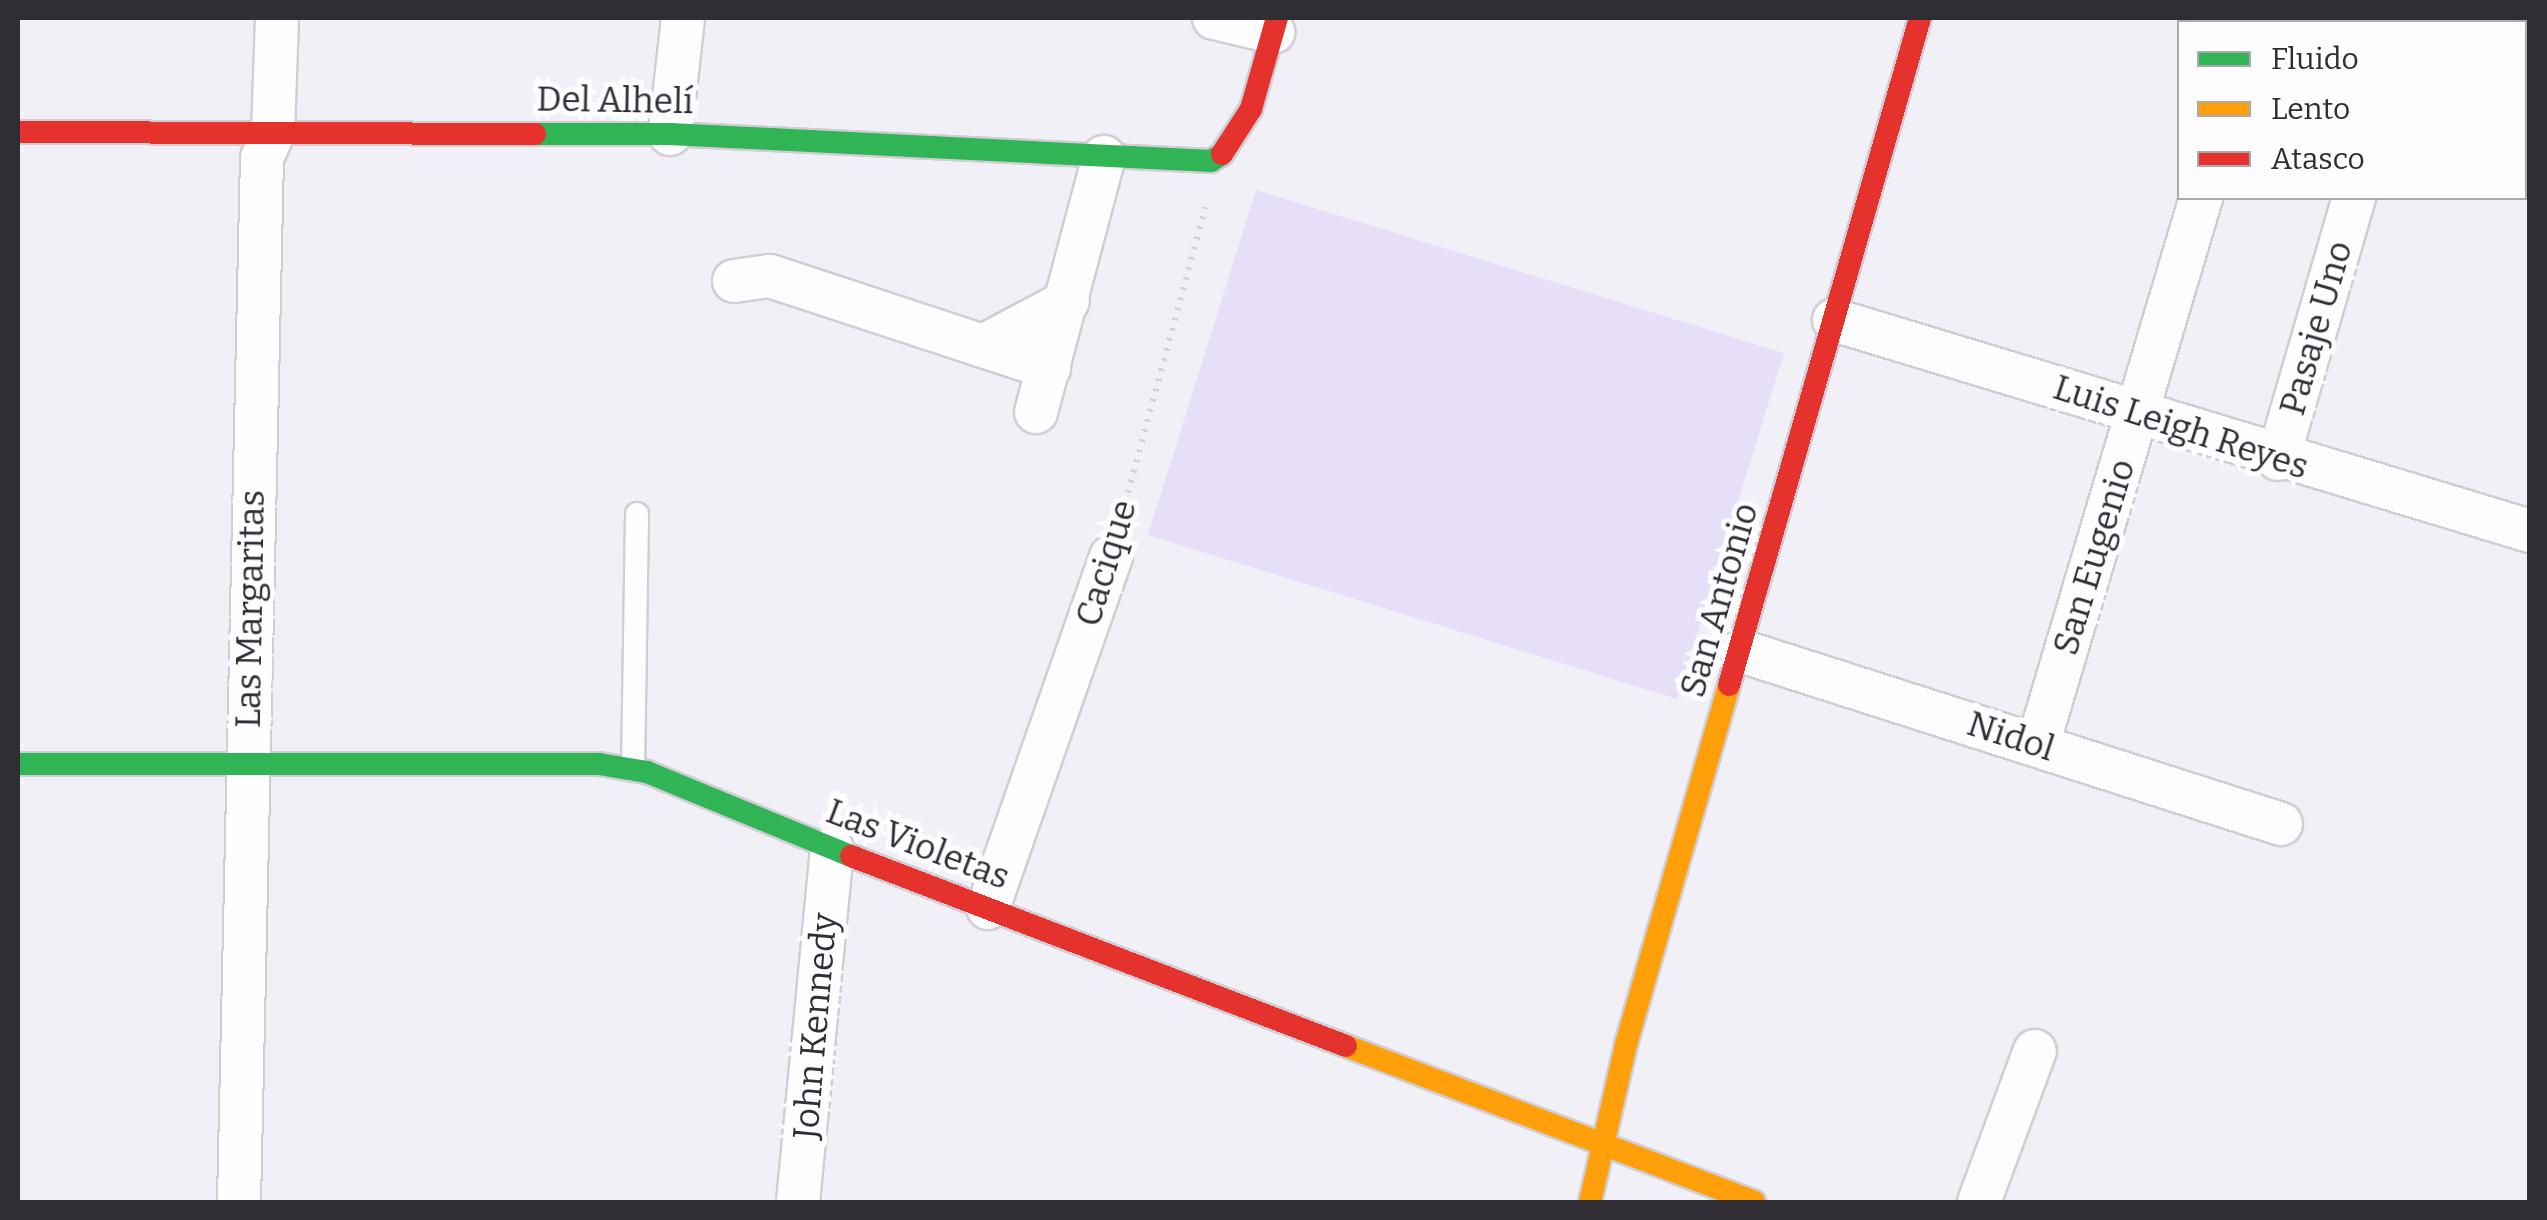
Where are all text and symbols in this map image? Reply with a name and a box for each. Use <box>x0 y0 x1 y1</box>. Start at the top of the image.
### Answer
legend <box>2177 20 2527 200</box>
text: Fluido <box>2271 41 2359 77</box>
street label: Del Alhelí <box>536 78 694 122</box>
text: Lento <box>2271 91 2350 127</box>
text: Atasco <box>2271 141 2365 177</box>
street label: Pasaje Uno <box>2271 236 2361 420</box>
street label: Luis Leigh Reyes <box>2048 366 2314 488</box>
street label: San Eugenio <box>2044 454 2144 660</box>
street label: Las Margaritas <box>227 490 273 728</box>
street label: Cacique <box>1067 495 1145 631</box>
street label: San Antonio <box>1671 498 1767 702</box>
street label: Nidol <box>1962 702 2060 770</box>
street label: Las Violetas <box>821 790 1015 898</box>
street label: John Kennedy <box>784 911 846 1141</box>

